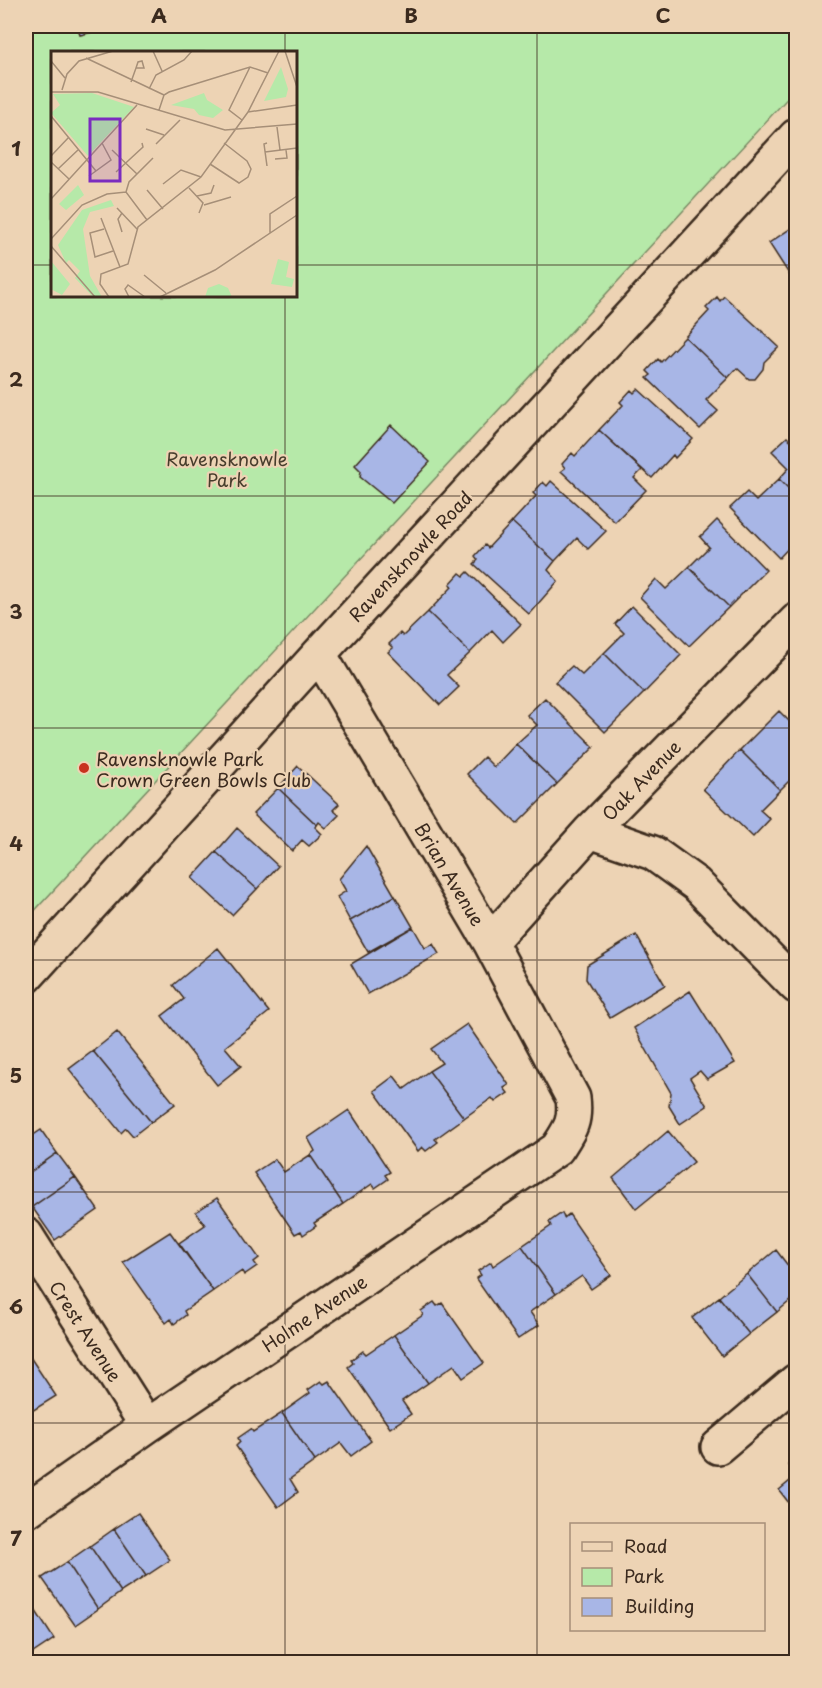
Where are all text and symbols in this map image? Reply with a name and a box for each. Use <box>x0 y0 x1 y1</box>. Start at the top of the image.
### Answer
text: A <box>151 0 167 30</box>
text: B <box>404 0 418 30</box>
text: C <box>655 0 671 30</box>
inset map <box>51 51 297 297</box>
text: 1 <box>11 133 21 163</box>
text: 2 <box>9 364 23 394</box>
park label: Ravensknowle Park <box>166 445 288 493</box>
street label: Ravensknowle Road <box>342 484 478 628</box>
text: 3 <box>9 596 23 626</box>
street label: Oak Avenue <box>595 733 687 827</box>
place label: Ravensknowle Park Crown Green Bowls Club <box>96 745 311 793</box>
marker: Ravensknowle Park Crown Green Bowls Club <box>77 761 91 775</box>
street label: Brian Avenue <box>409 817 492 931</box>
text: 4 <box>9 828 23 858</box>
text: 5 <box>10 1060 22 1090</box>
street label: Holme Avenue <box>256 1268 372 1358</box>
street label: Crest Avenue <box>43 1275 129 1387</box>
text: 6 <box>9 1291 23 1321</box>
text: 7 <box>10 1523 22 1553</box>
legend <box>570 1523 765 1631</box>
text: Road <box>624 1532 668 1559</box>
text: Park <box>624 1562 664 1589</box>
text: Building <box>624 1592 694 1619</box>

